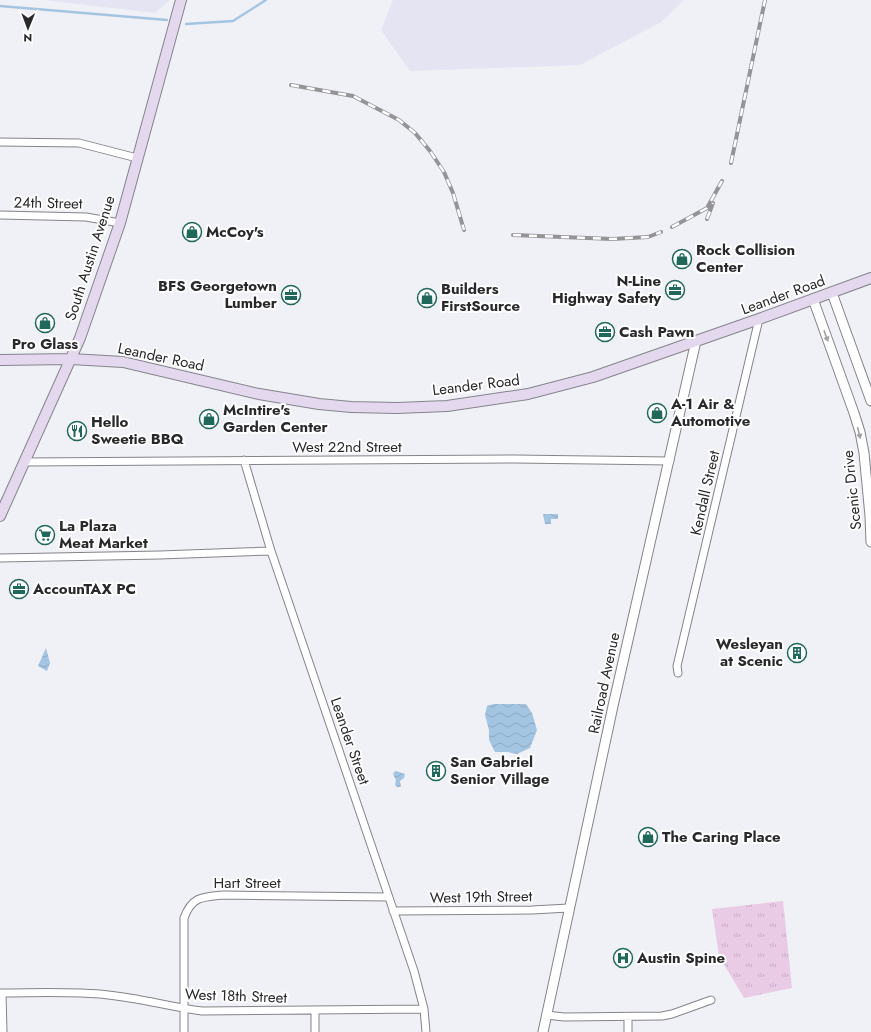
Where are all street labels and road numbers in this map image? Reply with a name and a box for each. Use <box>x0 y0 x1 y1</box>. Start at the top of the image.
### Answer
street label: 24th Street <box>13 191 83 215</box>
street label: South Austin Avenue <box>59 192 121 323</box>
street label: Leander Road <box>738 270 828 320</box>
street label: Leander Road <box>116 337 206 377</box>
street label: Leander Road <box>431 369 521 401</box>
street label: West 22nd Street <box>292 436 402 458</box>
street label: Kendall Street <box>685 448 726 538</box>
street label: Scenic Drive <box>837 449 867 531</box>
street label: Railroad Avenue <box>583 630 626 736</box>
street label: Leander Street <box>325 694 375 788</box>
street label: Hart Street <box>214 872 281 894</box>
street label: West 19th Street <box>429 885 533 909</box>
street label: West 18th Street <box>185 983 288 1009</box>

